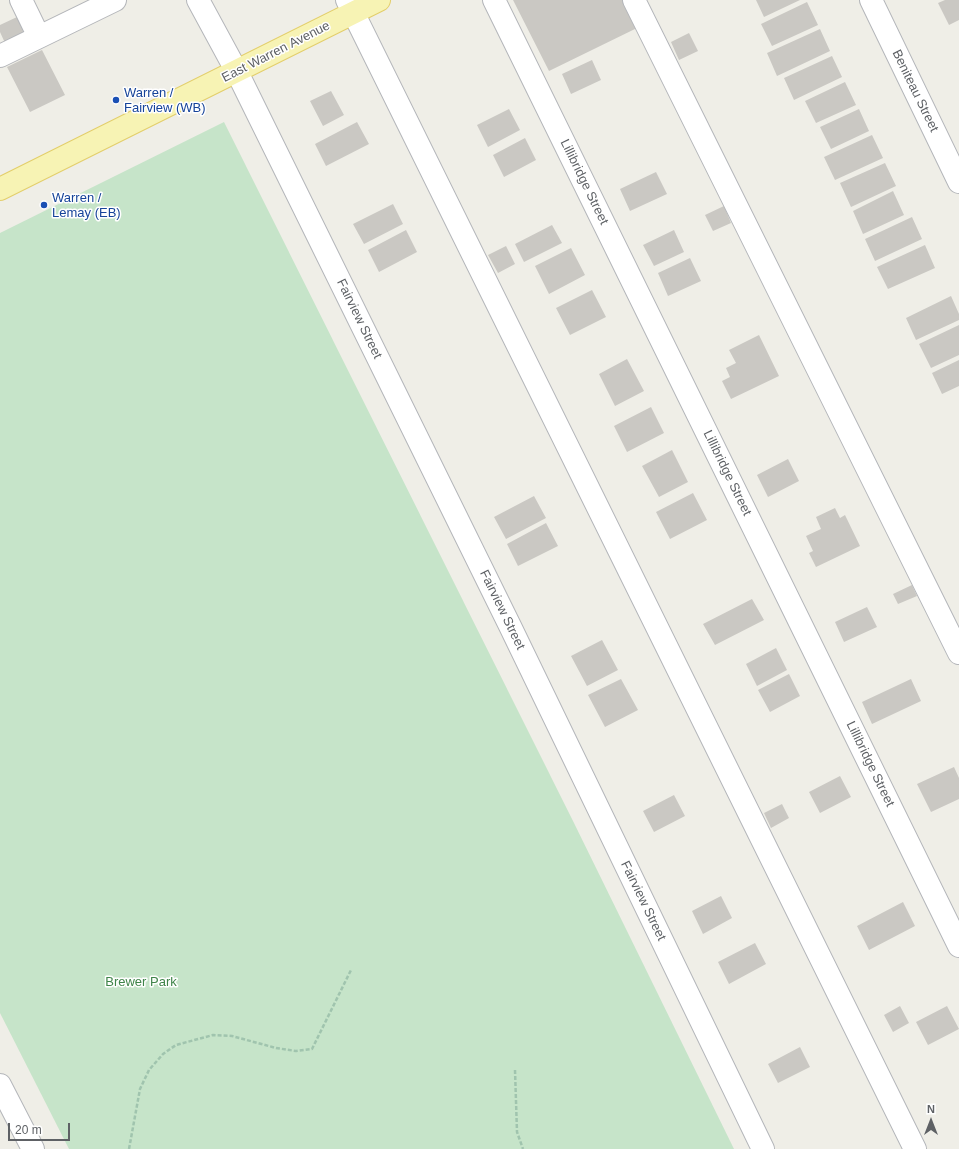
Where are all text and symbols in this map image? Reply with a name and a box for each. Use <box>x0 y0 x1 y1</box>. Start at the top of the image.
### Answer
street label: East Warren Avenue <box>219 18 333 86</box>
street label: Beniteau Street <box>888 47 942 135</box>
place label: Warren / Fairview (WB) <box>124 85 206 116</box>
marker: Warren / Fairview (WB) <box>111 95 121 105</box>
street label: Lillibridge Street <box>557 137 611 227</box>
place label: Warren / Lemay (EB) <box>52 190 121 221</box>
marker: Warren / Lemay (EB) <box>39 200 49 210</box>
street label: Fairview Street <box>333 277 385 361</box>
street label: Lillibridge Street <box>700 428 754 518</box>
street label: Fairview Street <box>476 568 528 652</box>
street label: Lillibridge Street <box>843 719 897 809</box>
street label: Fairview Street <box>617 859 669 943</box>
park label: Brewer Park <box>105 974 177 990</box>
north arrow <box>911 1101 951 1141</box>
text: N <box>927 1103 935 1115</box>
scale bar <box>10 1115 72 1141</box>
text: 20 m <box>15 1123 42 1137</box>

